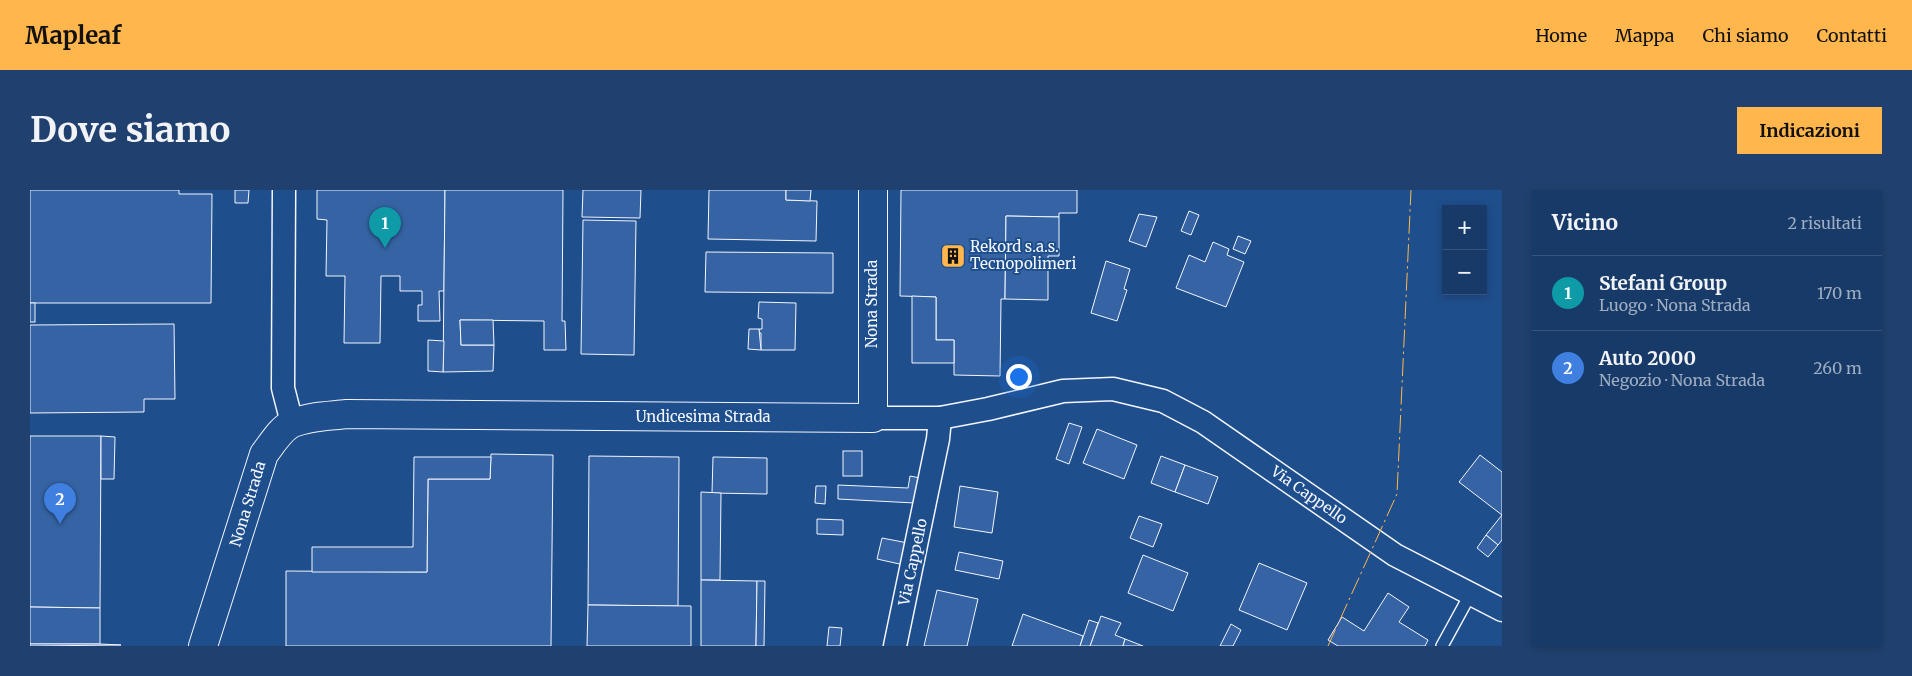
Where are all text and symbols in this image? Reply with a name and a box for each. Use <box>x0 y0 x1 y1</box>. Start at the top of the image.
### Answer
text: Mapleaf <box>25 20 121 51</box>
text: Home <box>1535 24 1587 47</box>
text: Mappa <box>1615 24 1674 47</box>
text: Chi siamo <box>1702 24 1789 47</box>
text: Contatti <box>1817 24 1887 47</box>
button: Indicazioni <box>1737 107 1882 154</box>
text: Dove siamo <box>30 108 230 152</box>
map controls <box>1442 205 1487 295</box>
button: + <box>1442 205 1487 250</box>
pin: 1 <box>369 207 401 248</box>
text: Vicino <box>1552 209 1618 236</box>
text: 2 risultati <box>1787 213 1862 233</box>
place label: Rekord s.a.s. Tecnopolimeri <box>970 237 1077 273</box>
building icon: Rekord s.a.s. Tecnopolimeri <box>940 243 966 269</box>
button: − <box>1442 250 1487 295</box>
street label: Nona Strada <box>862 260 881 348</box>
text: Stefani Group <box>1599 271 1727 295</box>
text: 1 <box>1564 283 1572 303</box>
text: 170 m <box>1817 283 1862 303</box>
text: Luogo · Nona Strada <box>1599 295 1751 315</box>
text: Auto 2000 <box>1599 346 1696 370</box>
text: 2 <box>1563 358 1573 378</box>
text: 260 m <box>1813 358 1862 378</box>
your location <box>1006 364 1032 390</box>
text: Negozio · Nona Strada <box>1599 370 1765 390</box>
street label: Undicesima Strada <box>635 407 771 426</box>
street label: Nona Strada <box>226 459 270 549</box>
street label: Via Cappello <box>1267 461 1351 528</box>
pin: 2 <box>44 483 76 524</box>
street label: Via Cappello <box>894 516 931 608</box>

